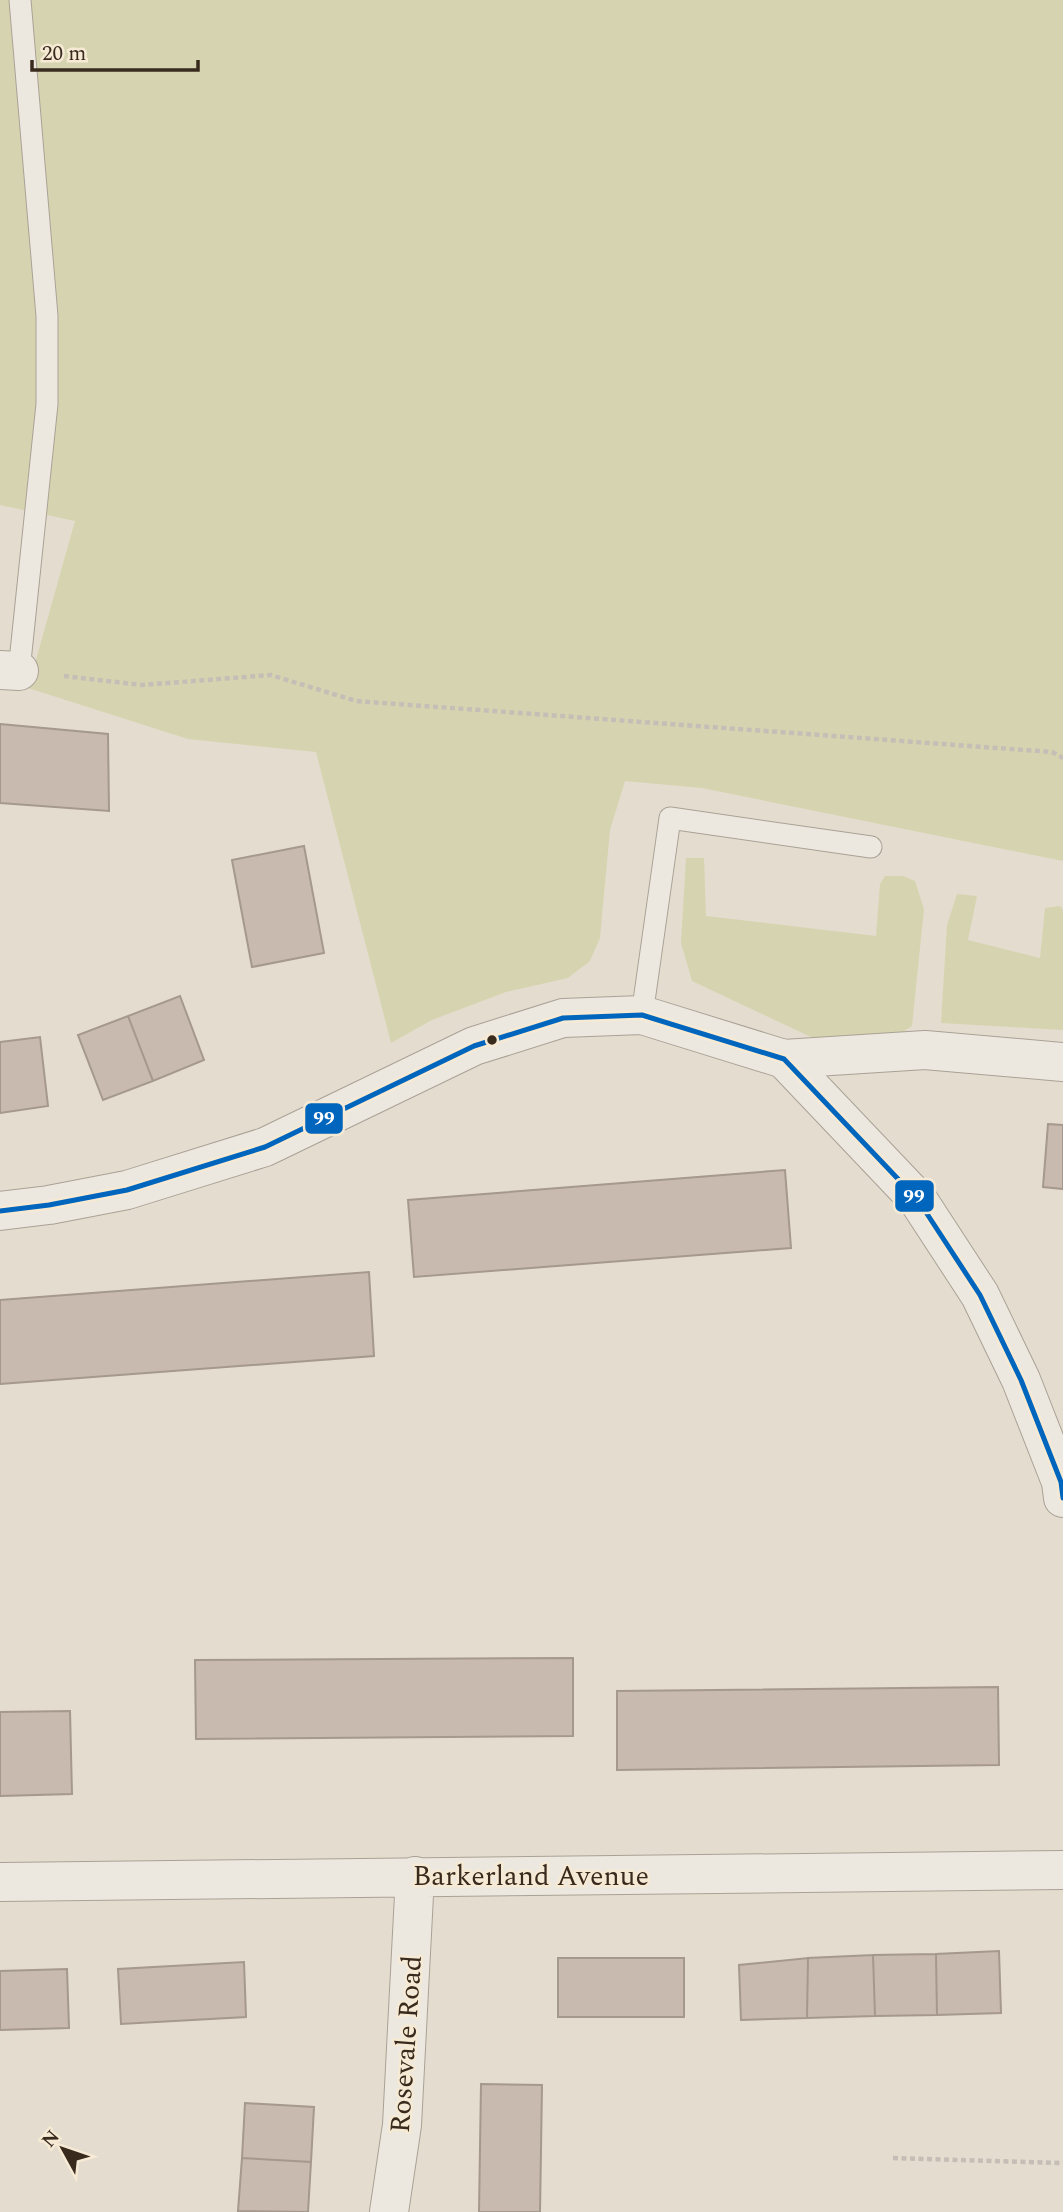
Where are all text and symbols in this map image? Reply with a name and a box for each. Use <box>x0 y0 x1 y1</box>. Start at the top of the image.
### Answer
scale bar <box>32 28 198 72</box>
text: 20 m <box>42 38 86 70</box>
unlabelled marker <box>485 1033 499 1047</box>
line badge: 99 <box>304 1102 344 1135</box>
text: 99 <box>313 1105 335 1134</box>
line badge: 99 <box>894 1179 935 1213</box>
text: 99 <box>903 1183 925 1212</box>
street label: Barkerland Avenue <box>413 1855 649 1898</box>
street label: Rosevale Road <box>379 1954 434 2134</box>
north arrow <box>28 2114 98 2184</box>
text: N <box>35 2124 67 2154</box>

